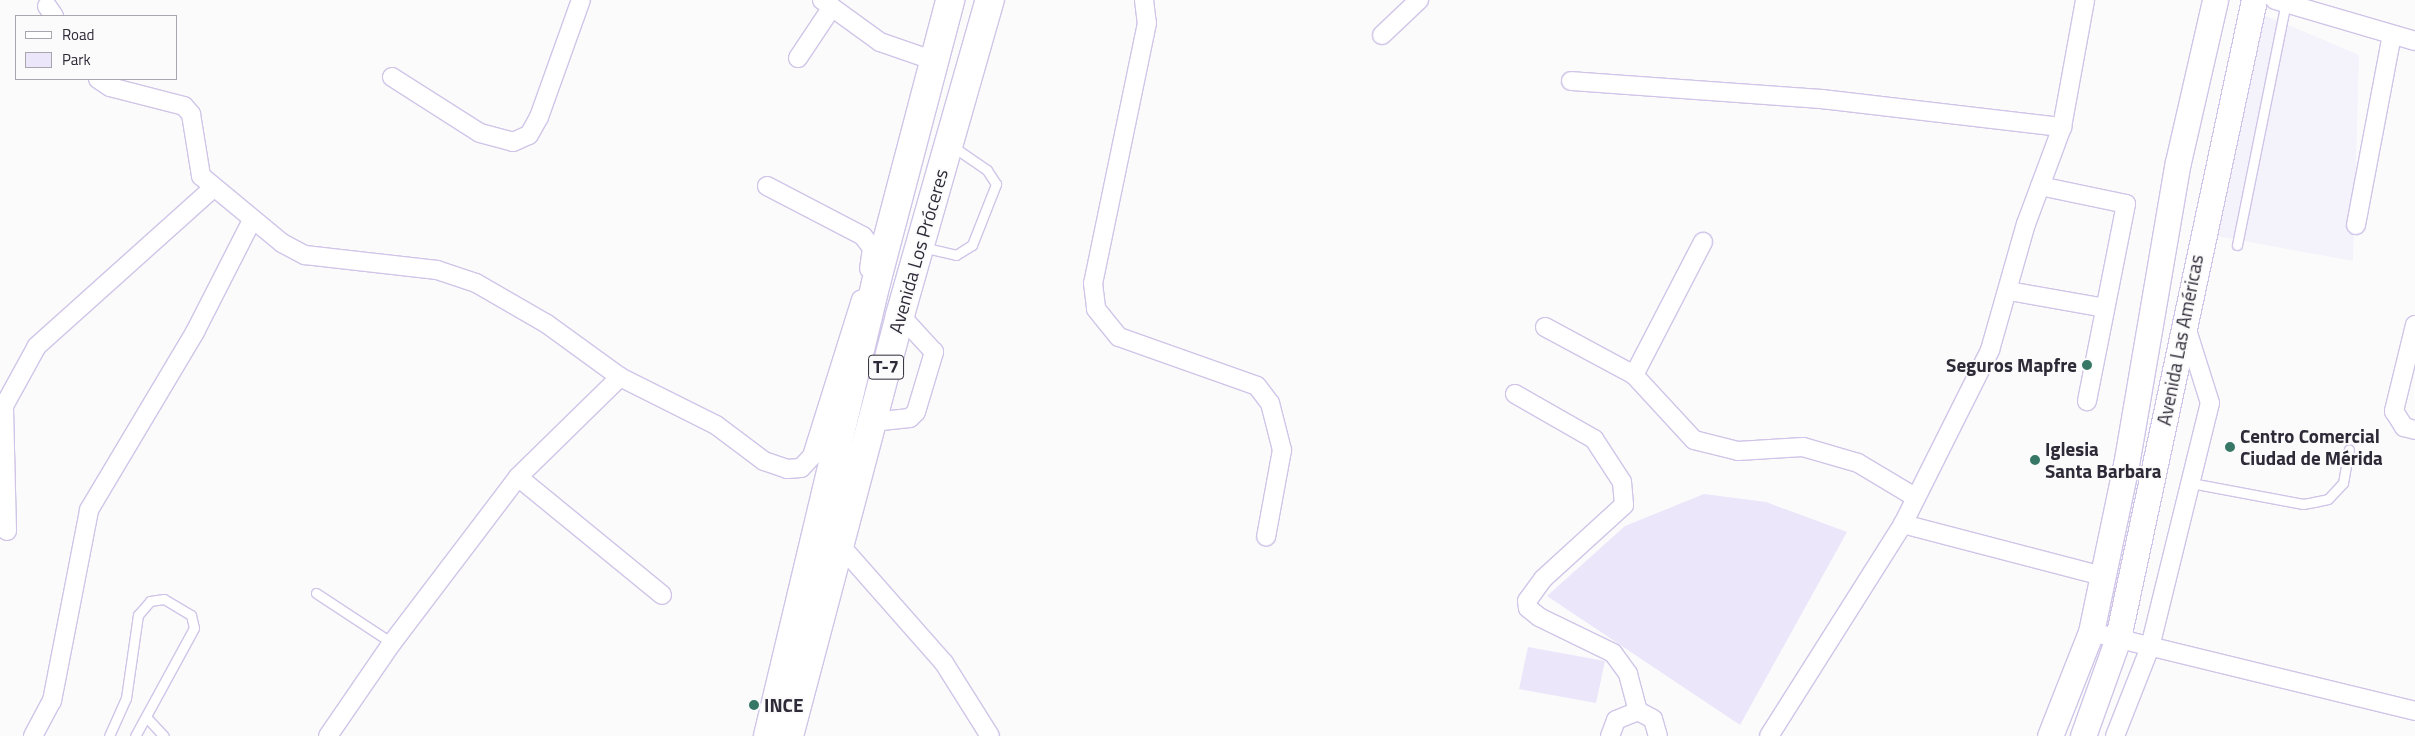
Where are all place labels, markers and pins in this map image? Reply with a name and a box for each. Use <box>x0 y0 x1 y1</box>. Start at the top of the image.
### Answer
place label: Seguros Mapfre <box>1946 354 2077 376</box>
marker: Seguros Mapfre <box>2081 359 2093 371</box>
place label: Centro Comercial Ciudad de Mérida <box>2240 425 2383 469</box>
place label: Iglesia Santa Barbara <box>2045 438 2162 482</box>
marker: Centro Comercial Ciudad de Mérida <box>2224 441 2236 453</box>
marker: Iglesia Santa Barbara <box>2029 454 2041 466</box>
place label: INCE <box>764 694 803 716</box>
marker: INCE <box>748 699 760 711</box>

